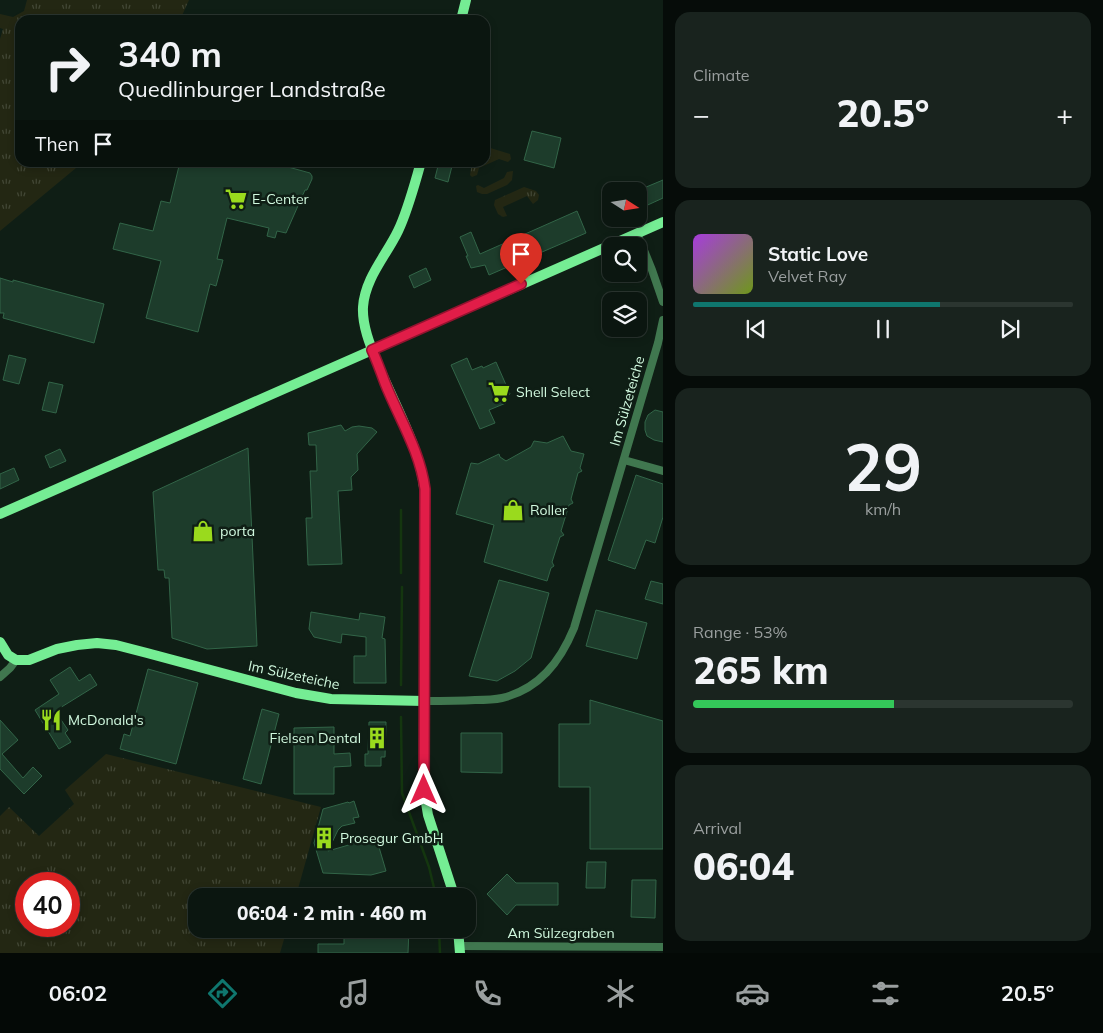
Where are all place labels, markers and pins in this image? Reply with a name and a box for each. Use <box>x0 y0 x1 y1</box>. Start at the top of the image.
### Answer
supermarket icon: E-Center <box>223 186 249 212</box>
place label: E-Center <box>252 190 310 208</box>
pin <box>500 233 542 284</box>
supermarket icon: Shell Select <box>486 379 512 405</box>
place label: Shell Select <box>516 383 590 401</box>
shop icon: Roller <box>500 497 526 523</box>
place label: Roller <box>530 501 568 519</box>
shop icon: porta <box>190 518 216 544</box>
place label: porta <box>220 522 255 540</box>
restaurant icon: McDonald's <box>38 707 64 733</box>
place label: McDonald's <box>68 711 144 729</box>
building icon: Fielsen Dental <box>364 725 390 751</box>
place label: Fielsen Dental <box>270 729 361 747</box>
building icon: Prosegur GmbH <box>311 825 337 851</box>
place label: Prosegur GmbH <box>340 829 443 847</box>

